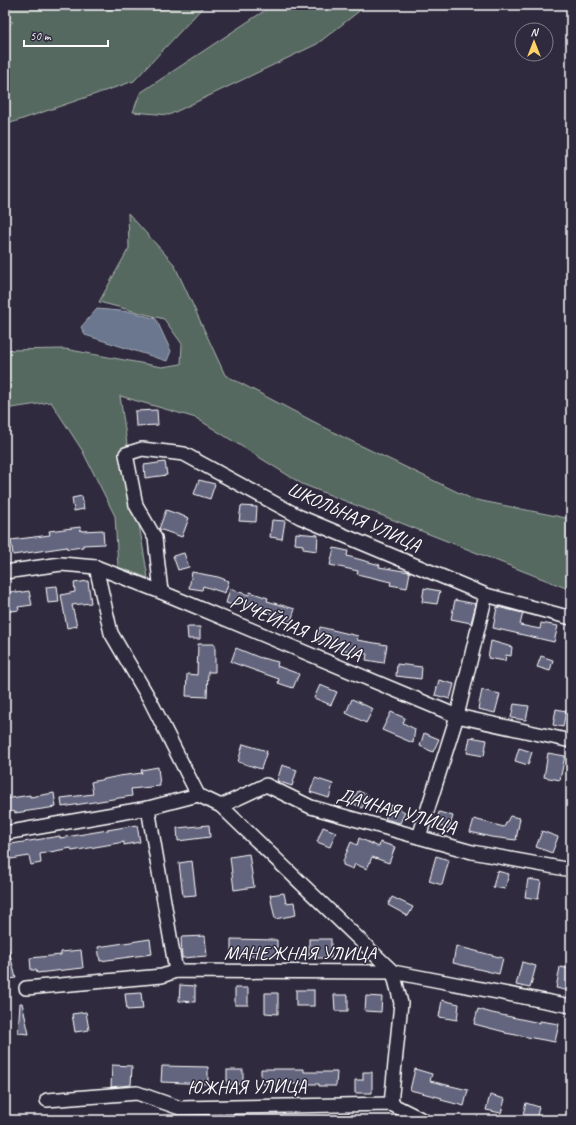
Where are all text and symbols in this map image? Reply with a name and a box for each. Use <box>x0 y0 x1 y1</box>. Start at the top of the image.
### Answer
scale bar <box>24 22 108 48</box>
north arrow <box>514 22 554 62</box>
text: N <box>531 25 540 39</box>
text: 50 m <box>30 28 52 44</box>
street label: ШКОЛЬНАЯ УЛИЦА <box>284 477 425 557</box>
street label: РУЧЕЙНАЯ УЛИЦА <box>227 590 366 667</box>
street label: ДАЧНАЯ УЛИЦА <box>335 783 460 840</box>
street label: МАНЕЖНАЯ УЛИЦА <box>224 941 377 965</box>
street label: ЮЖНАЯ УЛИЦА <box>187 1074 307 1100</box>

